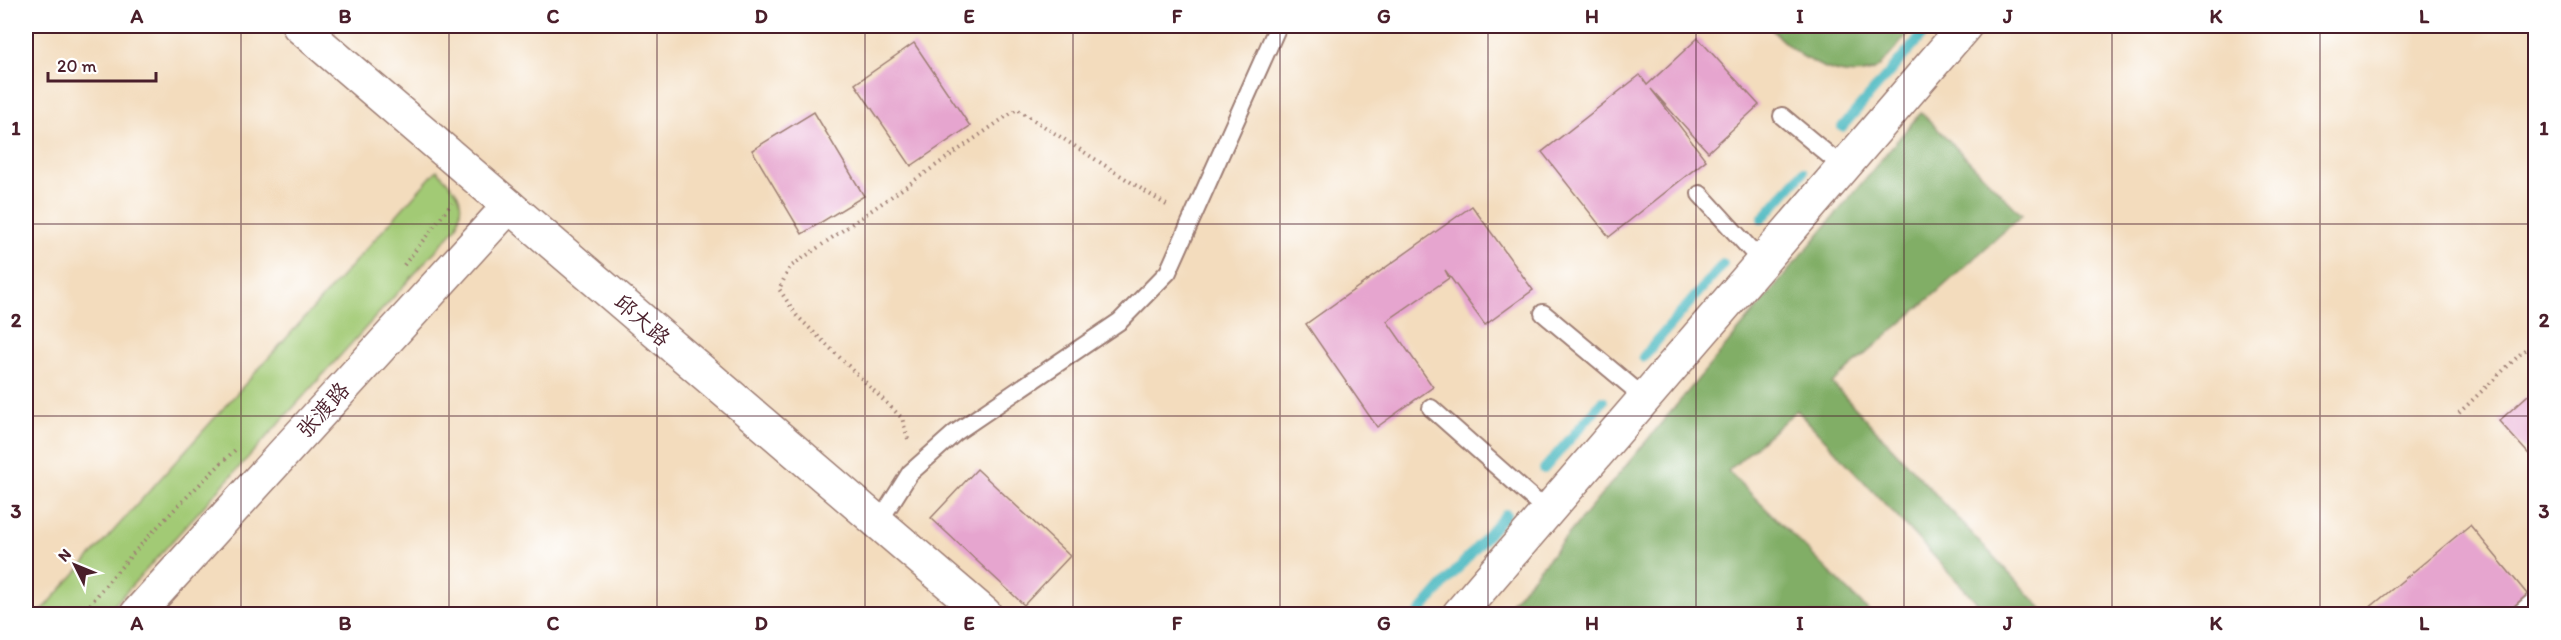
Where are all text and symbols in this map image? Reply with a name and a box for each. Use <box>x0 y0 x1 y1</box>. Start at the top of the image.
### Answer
text: A <box>130 4 144 28</box>
text: B <box>339 4 352 28</box>
text: C <box>547 4 560 28</box>
text: D <box>754 4 768 28</box>
text: E <box>963 4 975 28</box>
text: F <box>1172 4 1183 28</box>
text: G <box>1377 4 1391 28</box>
text: H <box>1585 4 1599 28</box>
text: I <box>1796 4 1804 28</box>
text: J <box>2002 4 2013 28</box>
text: K <box>2210 4 2224 28</box>
text: L <box>2419 4 2430 28</box>
scale bar <box>48 45 156 83</box>
text: 20 m <box>57 55 97 77</box>
text: 1 <box>11 116 21 140</box>
text: 1 <box>2539 116 2549 140</box>
street label: 邱大路 <box>608 288 676 352</box>
text: 2 <box>11 308 22 332</box>
text: 2 <box>2539 308 2550 332</box>
street label: 张渡路 <box>291 376 355 444</box>
text: 3 <box>11 499 22 523</box>
text: 3 <box>2539 499 2550 523</box>
north arrow <box>45 535 105 595</box>
text: N <box>54 545 75 566</box>
text: A <box>130 611 144 635</box>
text: B <box>339 611 352 635</box>
text: C <box>547 611 560 635</box>
text: D <box>754 611 768 635</box>
text: E <box>963 611 975 635</box>
text: F <box>1172 611 1183 635</box>
text: G <box>1377 611 1391 635</box>
text: H <box>1585 611 1599 635</box>
text: I <box>1796 611 1804 635</box>
text: J <box>2002 611 2013 635</box>
text: K <box>2210 611 2224 635</box>
text: L <box>2419 611 2430 635</box>

